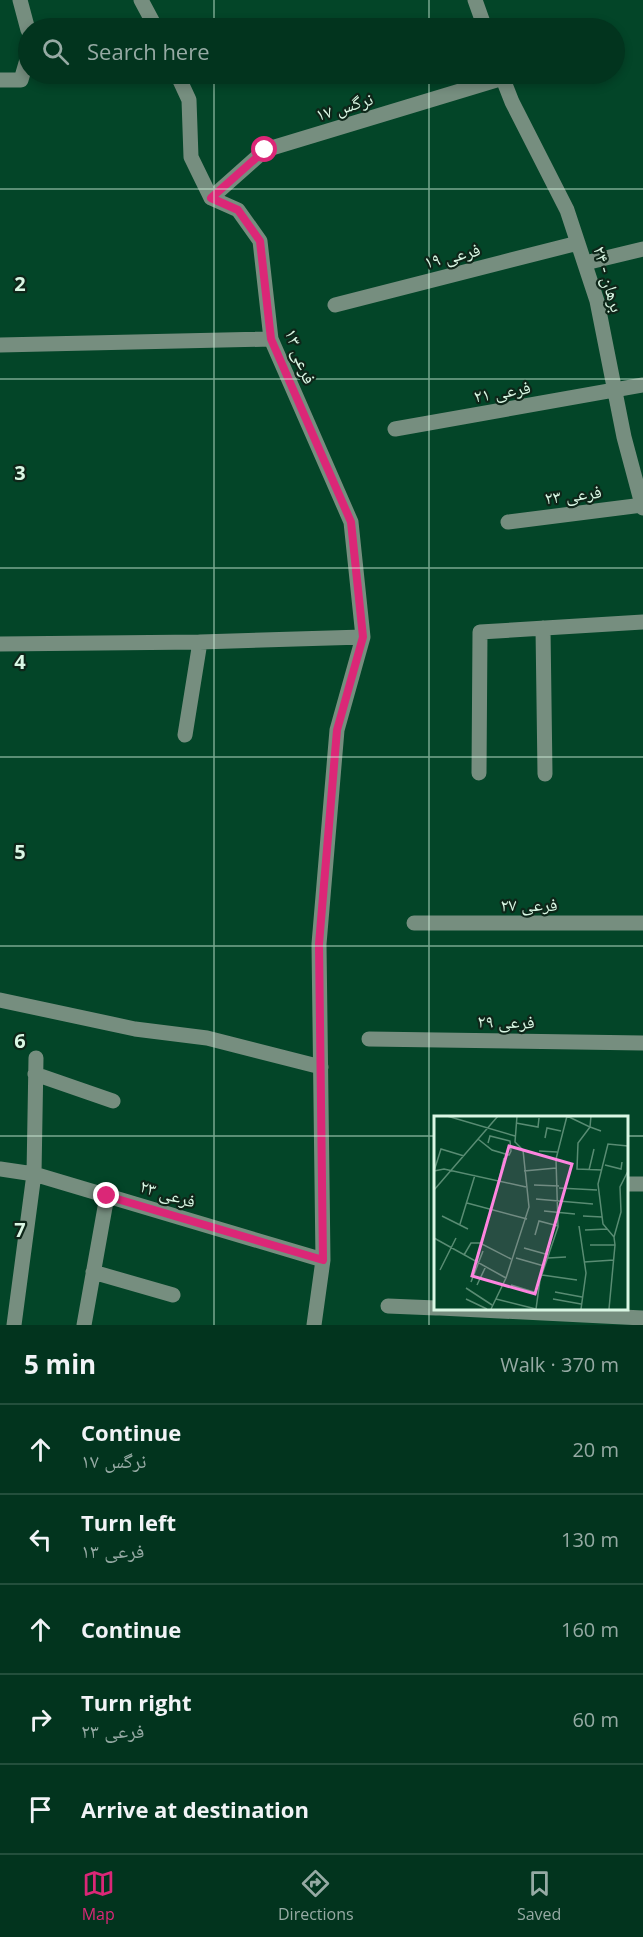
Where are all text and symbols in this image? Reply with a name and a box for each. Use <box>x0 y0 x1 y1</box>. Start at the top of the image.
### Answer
search box <box>18 18 625 84</box>
icon: search <box>39 35 72 68</box>
text: Search here <box>87 36 210 66</box>
street label: ۱۷ نرگس <box>312 86 376 126</box>
route start <box>251 136 277 162</box>
street label: فرعی ۱۹ <box>421 236 483 274</box>
street label: ۲۴ - برهان <box>588 243 630 315</box>
text: 2 <box>14 270 26 297</box>
street label: فرعی ۱۳ <box>280 325 322 387</box>
street label: فرعی ۲۱ <box>472 374 532 408</box>
text: 3 <box>14 459 26 486</box>
street label: فرعی ۲۳ <box>543 479 603 509</box>
text: 4 <box>14 648 26 675</box>
text: 5 <box>14 838 26 865</box>
street label: فرعی ۲۷ <box>500 892 558 916</box>
street label: فرعی ۲۹ <box>477 1009 535 1033</box>
text: 6 <box>14 1027 26 1054</box>
inset map <box>434 1116 628 1310</box>
street label: فرعی ۲۳ <box>137 1173 199 1213</box>
route end <box>93 1182 119 1208</box>
text: 7 <box>14 1216 26 1243</box>
text: 5 min <box>24 1346 96 1382</box>
text: Walk · 370 m <box>500 1351 619 1378</box>
text: Continue <box>81 1417 181 1447</box>
icon: ahead <box>24 1433 57 1466</box>
text: 20 m <box>572 1436 619 1463</box>
text: ۱۷ نرگس <box>81 1447 146 1474</box>
text: Turn left <box>81 1507 176 1537</box>
icon: left <box>24 1523 57 1556</box>
text: 130 m <box>561 1526 619 1553</box>
text: فرعی ۱۳ <box>81 1537 144 1564</box>
icon: ahead <box>24 1613 57 1646</box>
text: Continue <box>81 1614 181 1644</box>
text: 160 m <box>561 1616 619 1643</box>
text: Turn right <box>81 1687 192 1717</box>
icon: right <box>24 1703 57 1736</box>
text: 60 m <box>572 1706 619 1733</box>
text: فرعی ۲۳ <box>81 1717 144 1744</box>
icon: arrive <box>24 1793 57 1826</box>
text: Arrive at destination <box>81 1794 309 1824</box>
tab: Map <box>82 1867 115 1925</box>
tab: Directions <box>278 1867 354 1925</box>
tab: Saved <box>517 1867 561 1925</box>

